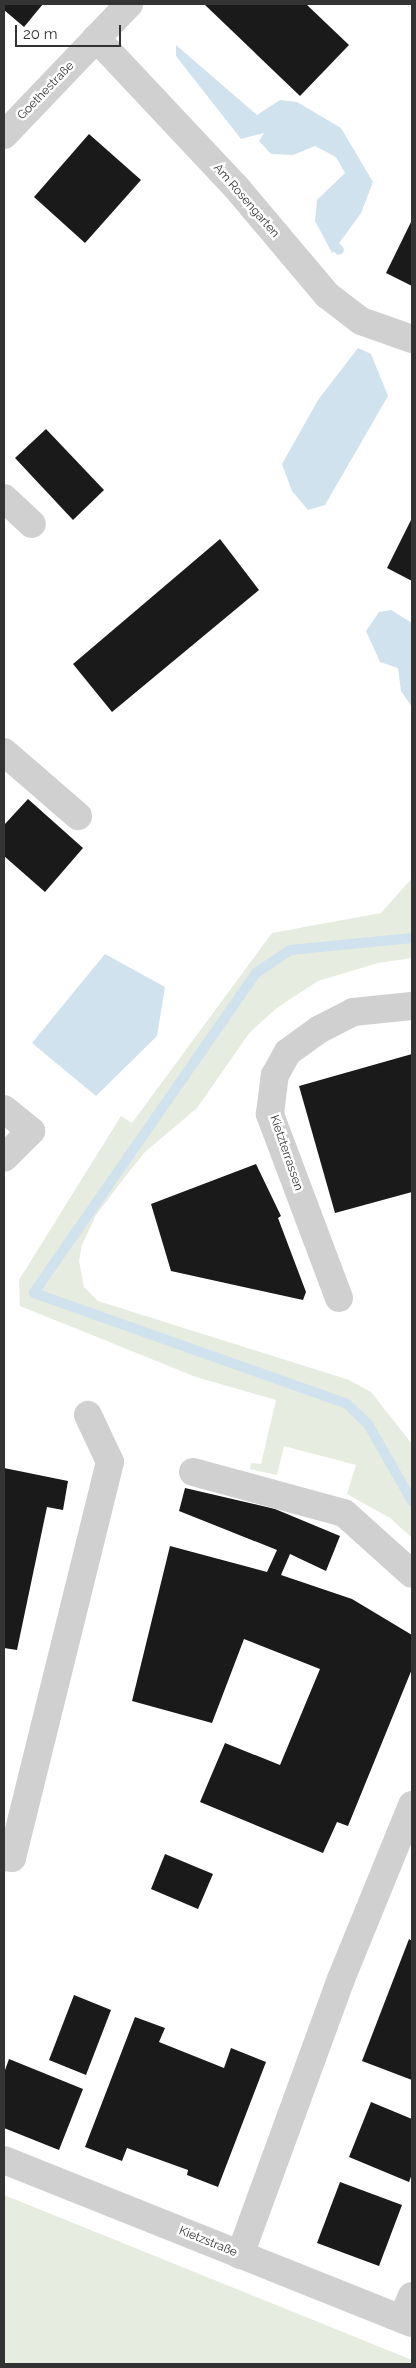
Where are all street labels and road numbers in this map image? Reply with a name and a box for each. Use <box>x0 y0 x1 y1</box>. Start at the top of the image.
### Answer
street label: Goethestraße <box>15 59 77 123</box>
street label: Am Rosengarten <box>210 161 282 241</box>
street label: Kietzterrassen <box>266 1113 306 1193</box>
street label: Kietzstraße <box>177 2224 239 2260</box>

